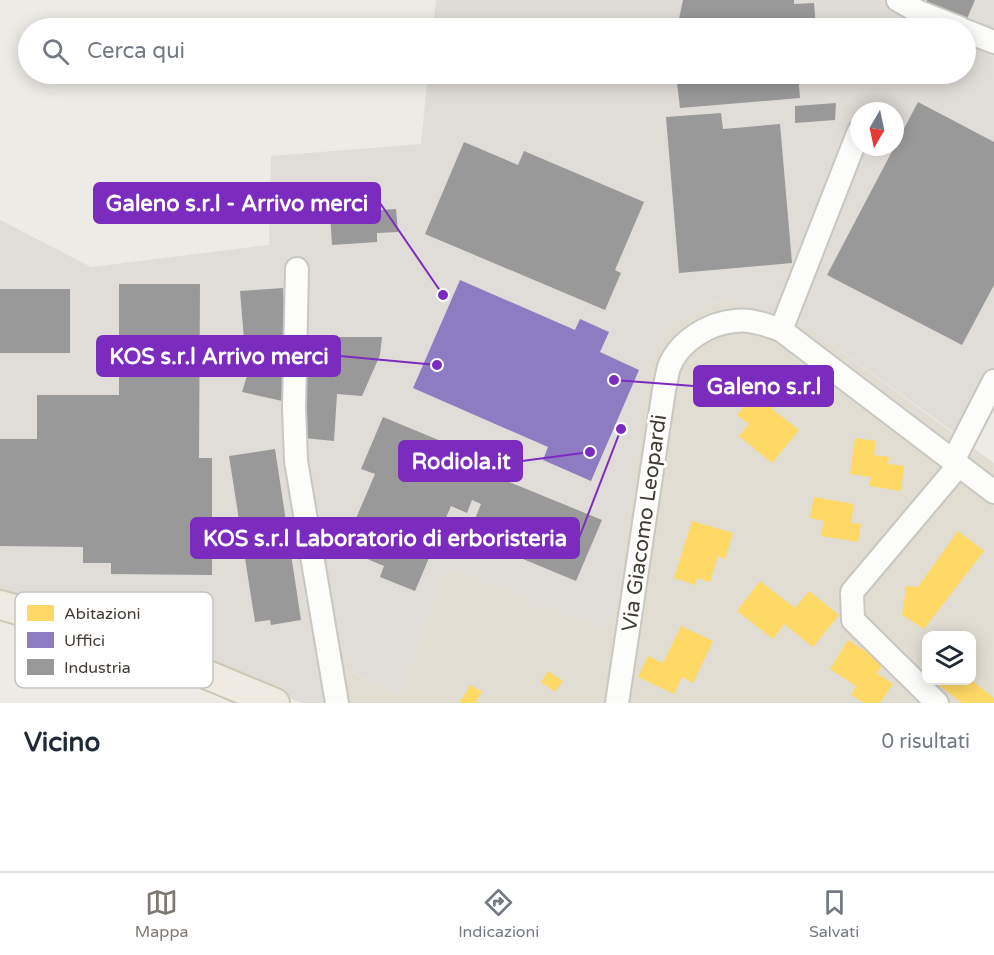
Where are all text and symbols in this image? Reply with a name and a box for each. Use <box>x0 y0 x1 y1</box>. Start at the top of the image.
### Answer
search box <box>18 18 976 84</box>
icon: search <box>39 35 72 68</box>
text: Cerca qui <box>87 38 185 64</box>
north arrow <box>850 102 904 156</box>
callout: Galeno s.r.l - Arrivo merci <box>94 183 380 223</box>
text: Galeno s.r.l - Arrivo merci <box>106 191 368 217</box>
callout: KOS s.r.l Arrivo merci <box>97 336 340 376</box>
text: KOS s.r.l Arrivo merci <box>109 344 329 370</box>
callout: Galeno s.r.l <box>694 366 833 406</box>
text: Galeno s.r.l <box>707 374 821 400</box>
street label: Via Giacomo Leopardi <box>617 413 672 633</box>
callout: Rodiola.it <box>399 441 522 481</box>
text: Rodiola.it <box>411 449 511 475</box>
callout: KOS s.r.l Laboratorio di erboristeria <box>191 518 579 558</box>
text: KOS s.r.l Laboratorio di erboristeria <box>203 526 567 552</box>
legend <box>15 592 213 688</box>
text: Abitazioni <box>64 604 140 624</box>
text: Uffici <box>64 631 105 651</box>
map controls <box>922 631 976 685</box>
button: layers <box>922 631 976 685</box>
text: Industria <box>64 658 131 678</box>
text: Vicino <box>24 727 100 758</box>
text: 0 risultati <box>882 730 970 754</box>
tab: Mappa <box>135 886 188 942</box>
tab: Indicazioni <box>458 886 539 942</box>
tab: Salvati <box>809 886 859 942</box>

